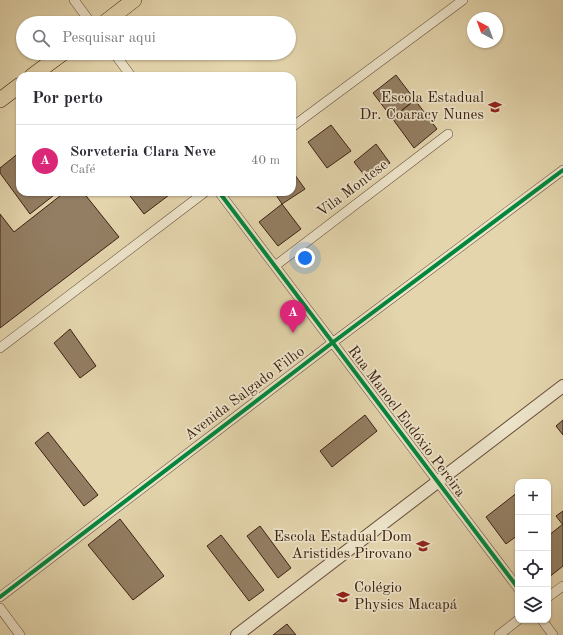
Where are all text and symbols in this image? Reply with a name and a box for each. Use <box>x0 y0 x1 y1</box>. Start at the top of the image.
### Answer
north arrow <box>467 12 503 48</box>
search box <box>16 16 296 60</box>
icon: search <box>30 27 52 49</box>
text: Pesquisar aqui <box>62 31 156 46</box>
text: Por perto <box>32 90 103 107</box>
place label: Escola Estadual Dr. Coaracy Nunes <box>360 91 484 123</box>
school or university icon: Escola Estadual Dr. Coaracy Nunes <box>487 99 503 115</box>
text: Sorveteria Clara Neve <box>70 145 216 160</box>
text: A <box>40 154 50 167</box>
text: 40 m <box>251 154 280 167</box>
street label: Vila Montese <box>315 158 391 220</box>
text: Café <box>70 163 95 176</box>
your location <box>295 248 315 268</box>
pin: A <box>280 300 306 333</box>
street label: Avenida Salgado Filho <box>182 344 308 444</box>
street label: Rua Manoel Eudóxio Pereira <box>344 344 468 501</box>
map controls <box>515 479 551 623</box>
button: + <box>515 479 551 515</box>
button: − <box>515 515 551 551</box>
place label: Escola Estadual Dom Aristides Pirovano <box>273 530 412 562</box>
school or university icon: Escola Estadual Dom Aristides Pirovano <box>415 538 431 554</box>
button: locate <box>515 551 551 587</box>
place label: Colégio Physics Macapá <box>354 581 458 613</box>
button: layers <box>515 587 551 623</box>
school or university icon: Colégio Physics Macapá <box>335 589 351 605</box>

